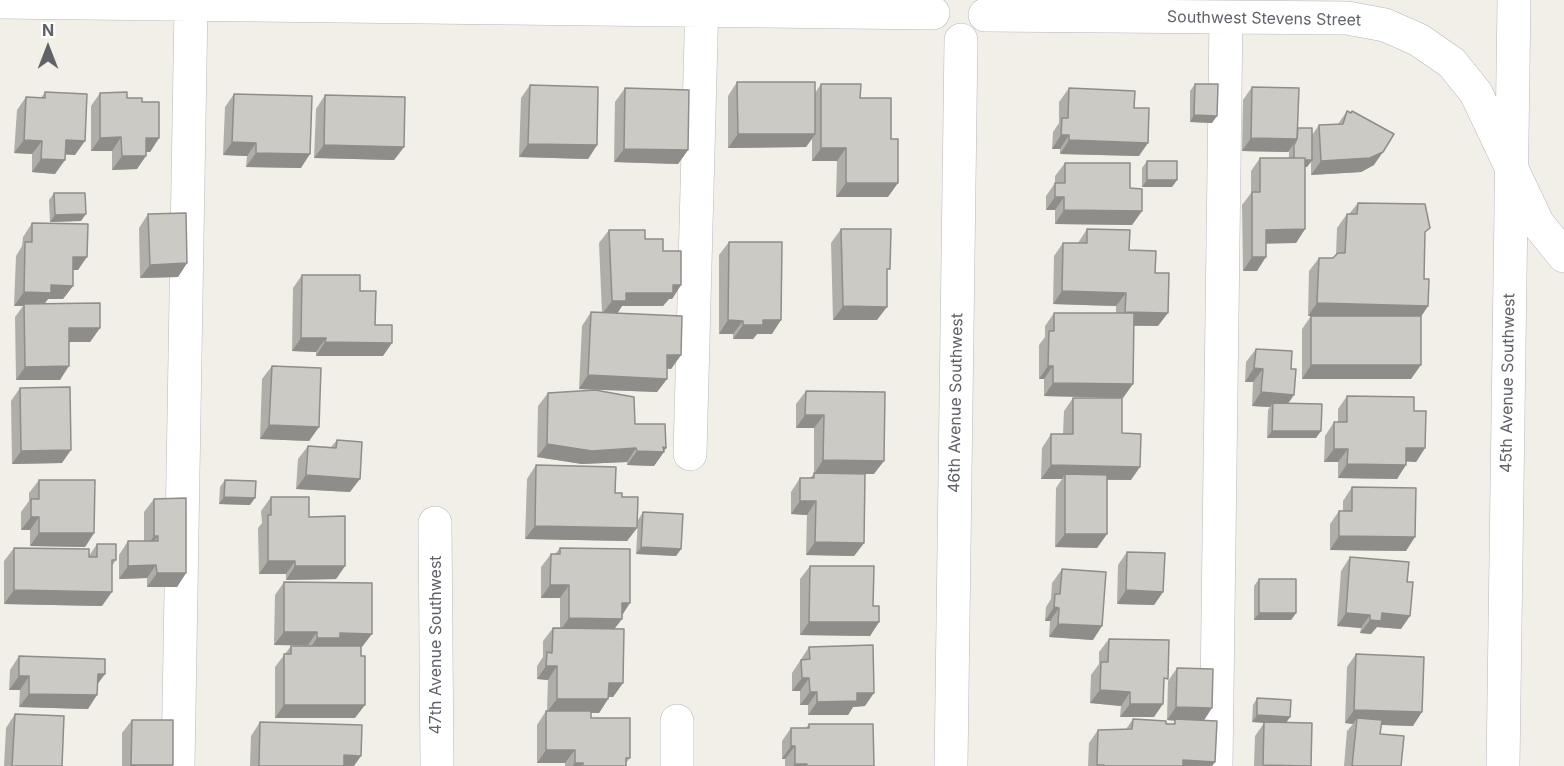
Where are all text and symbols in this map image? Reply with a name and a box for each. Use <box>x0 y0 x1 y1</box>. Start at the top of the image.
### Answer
street label: Southwest Stevens Street <box>1167 8 1361 30</box>
north arrow <box>18 18 78 78</box>
text: N <box>42 20 54 40</box>
street label: 45th Avenue Southwest <box>1497 293 1519 473</box>
street label: 46th Avenue Southwest <box>945 313 967 493</box>
street label: 47th Avenue Southwest <box>426 555 446 735</box>

